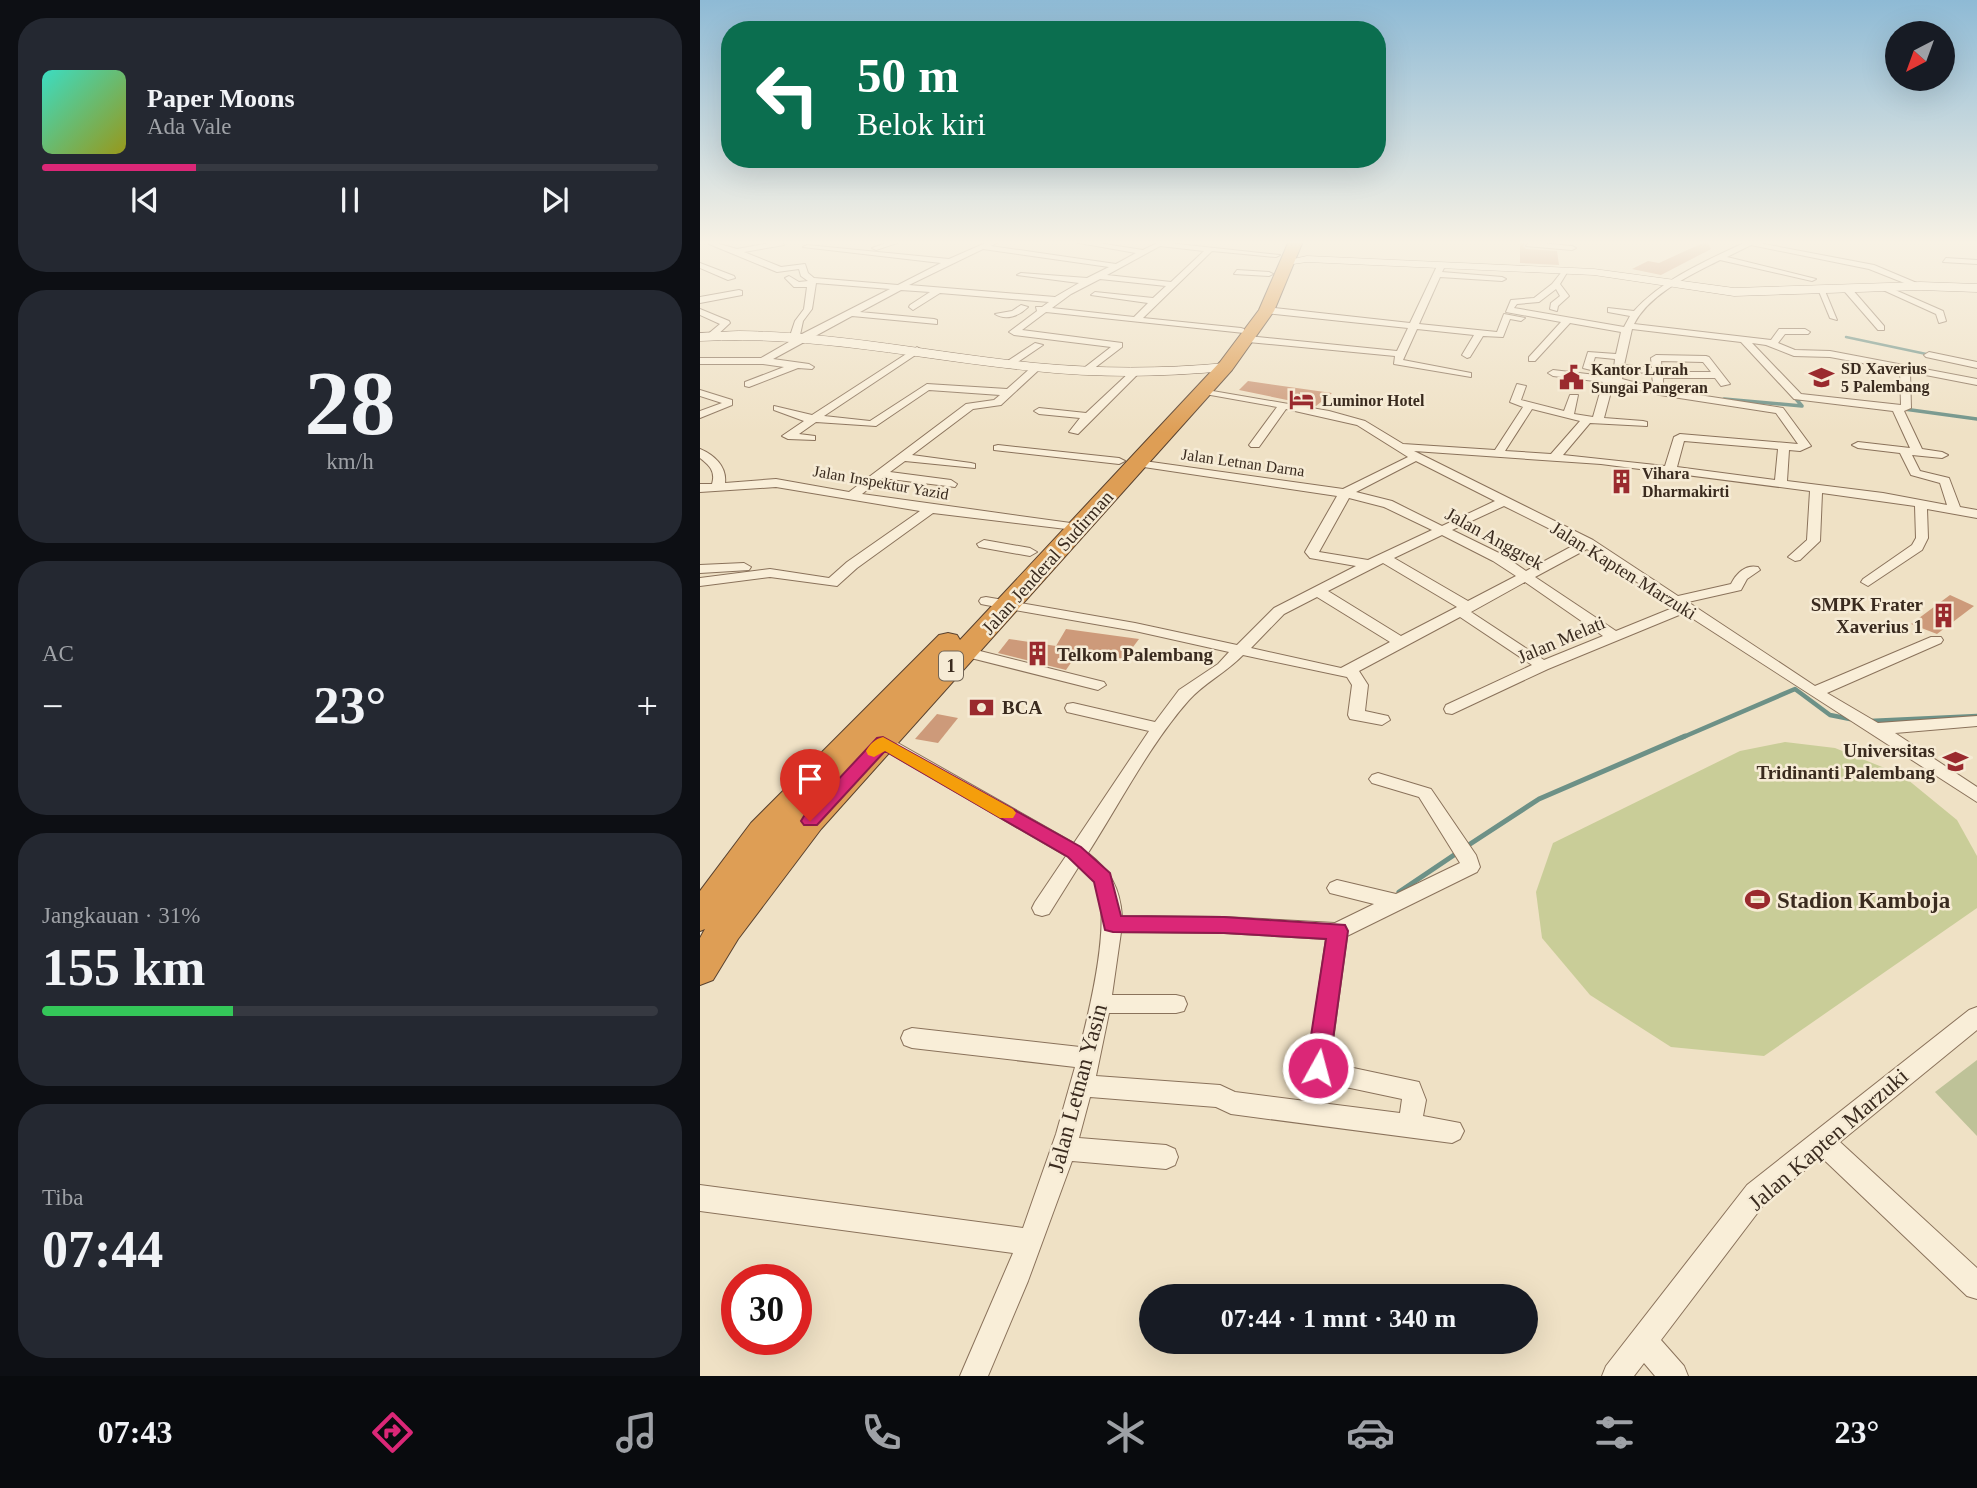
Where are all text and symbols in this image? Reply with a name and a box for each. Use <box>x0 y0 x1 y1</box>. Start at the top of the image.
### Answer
north arrow <box>1885 21 1955 91</box>
map controls <box>1885 21 1955 91</box>
text: 50 m <box>857 48 959 103</box>
icon: left <box>742 49 833 140</box>
text: Paper Moons <box>147 84 295 113</box>
text: Belok kiri <box>857 106 986 142</box>
text: Ada Vale <box>147 114 232 139</box>
icon: previous <box>126 181 164 219</box>
icon: pause <box>331 181 369 219</box>
icon: next <box>536 181 574 219</box>
text: 28 <box>305 353 396 454</box>
place label: SD Xaverius 5 Palembang <box>1841 360 1929 396</box>
place label: Kantor Lurah Sungai Pangeran <box>1591 361 1708 397</box>
school or university icon: SD Xaverius 5 Palembang <box>1807 363 1835 391</box>
public building icon: Kantor Lurah Sungai Pangeran <box>1557 364 1585 392</box>
hotel icon: Luminor Hotel <box>1288 386 1316 414</box>
place label: Luminor Hotel <box>1322 392 1425 409</box>
street label: Jalan Letnan Darna <box>1180 445 1306 480</box>
text: km/h <box>326 449 374 474</box>
street label: Jalan Inspektur Yazid <box>812 462 950 504</box>
place label: Vihara Dharmakirti <box>1642 465 1730 500</box>
building icon: Vihara Dharmakirti <box>1608 468 1636 496</box>
street label: Jalan Jenderal Sudirman <box>977 486 1118 638</box>
street label: Jalan Anggrek <box>1442 503 1548 574</box>
street label: Jalan Kapten Marzuki <box>1547 517 1700 624</box>
place label: SMPK Frater Xaverius 1 <box>1811 594 1924 637</box>
building icon: SMPK Frater Xaverius 1 <box>1929 601 1957 629</box>
street label: Jalan Melati <box>1514 612 1608 667</box>
building icon: Telkom Palembang <box>1023 640 1051 668</box>
text: AC <box>42 641 74 666</box>
place label: Telkom Palembang <box>1057 644 1214 665</box>
road number: 1 <box>939 652 963 680</box>
text: 23° <box>314 677 386 734</box>
text: − <box>42 685 63 727</box>
text: + <box>637 685 658 727</box>
bank icon: BCA <box>968 693 996 721</box>
place label: BCA <box>1002 697 1042 718</box>
place label: Universitas Tridinanti Palembang <box>1756 740 1935 783</box>
school or university icon: Universitas Tridinanti Palembang <box>1941 747 1969 775</box>
pin <box>780 749 840 821</box>
icon: arrive <box>791 760 829 798</box>
sports icon: Stadion Kamboja <box>1743 886 1771 914</box>
place label: Stadion Kamboja <box>1777 888 1951 913</box>
text: Jangkauan · 31% <box>42 903 200 928</box>
text: 155 km <box>42 939 205 996</box>
street label: Jalan Letnan Yasin <box>1043 1001 1112 1175</box>
position arrow <box>1281 1031 1355 1105</box>
street label: Jalan Kapten Marzuki <box>1743 1063 1913 1215</box>
text: Tiba <box>42 1185 83 1210</box>
text: 07:44 <box>42 1221 163 1278</box>
speed limit sign: 30 <box>721 1264 812 1355</box>
text: 07:44 · 1 mnt · 340 m <box>1221 1304 1456 1333</box>
icon: directions <box>368 1408 417 1457</box>
icon: music <box>612 1408 661 1457</box>
icon: phone <box>857 1408 906 1457</box>
icon: climate <box>1101 1408 1150 1457</box>
icon: car <box>1346 1408 1395 1457</box>
icon: filters <box>1590 1408 1639 1457</box>
text: 07:43 <box>98 1414 172 1450</box>
text: 23° <box>1834 1414 1879 1450</box>

